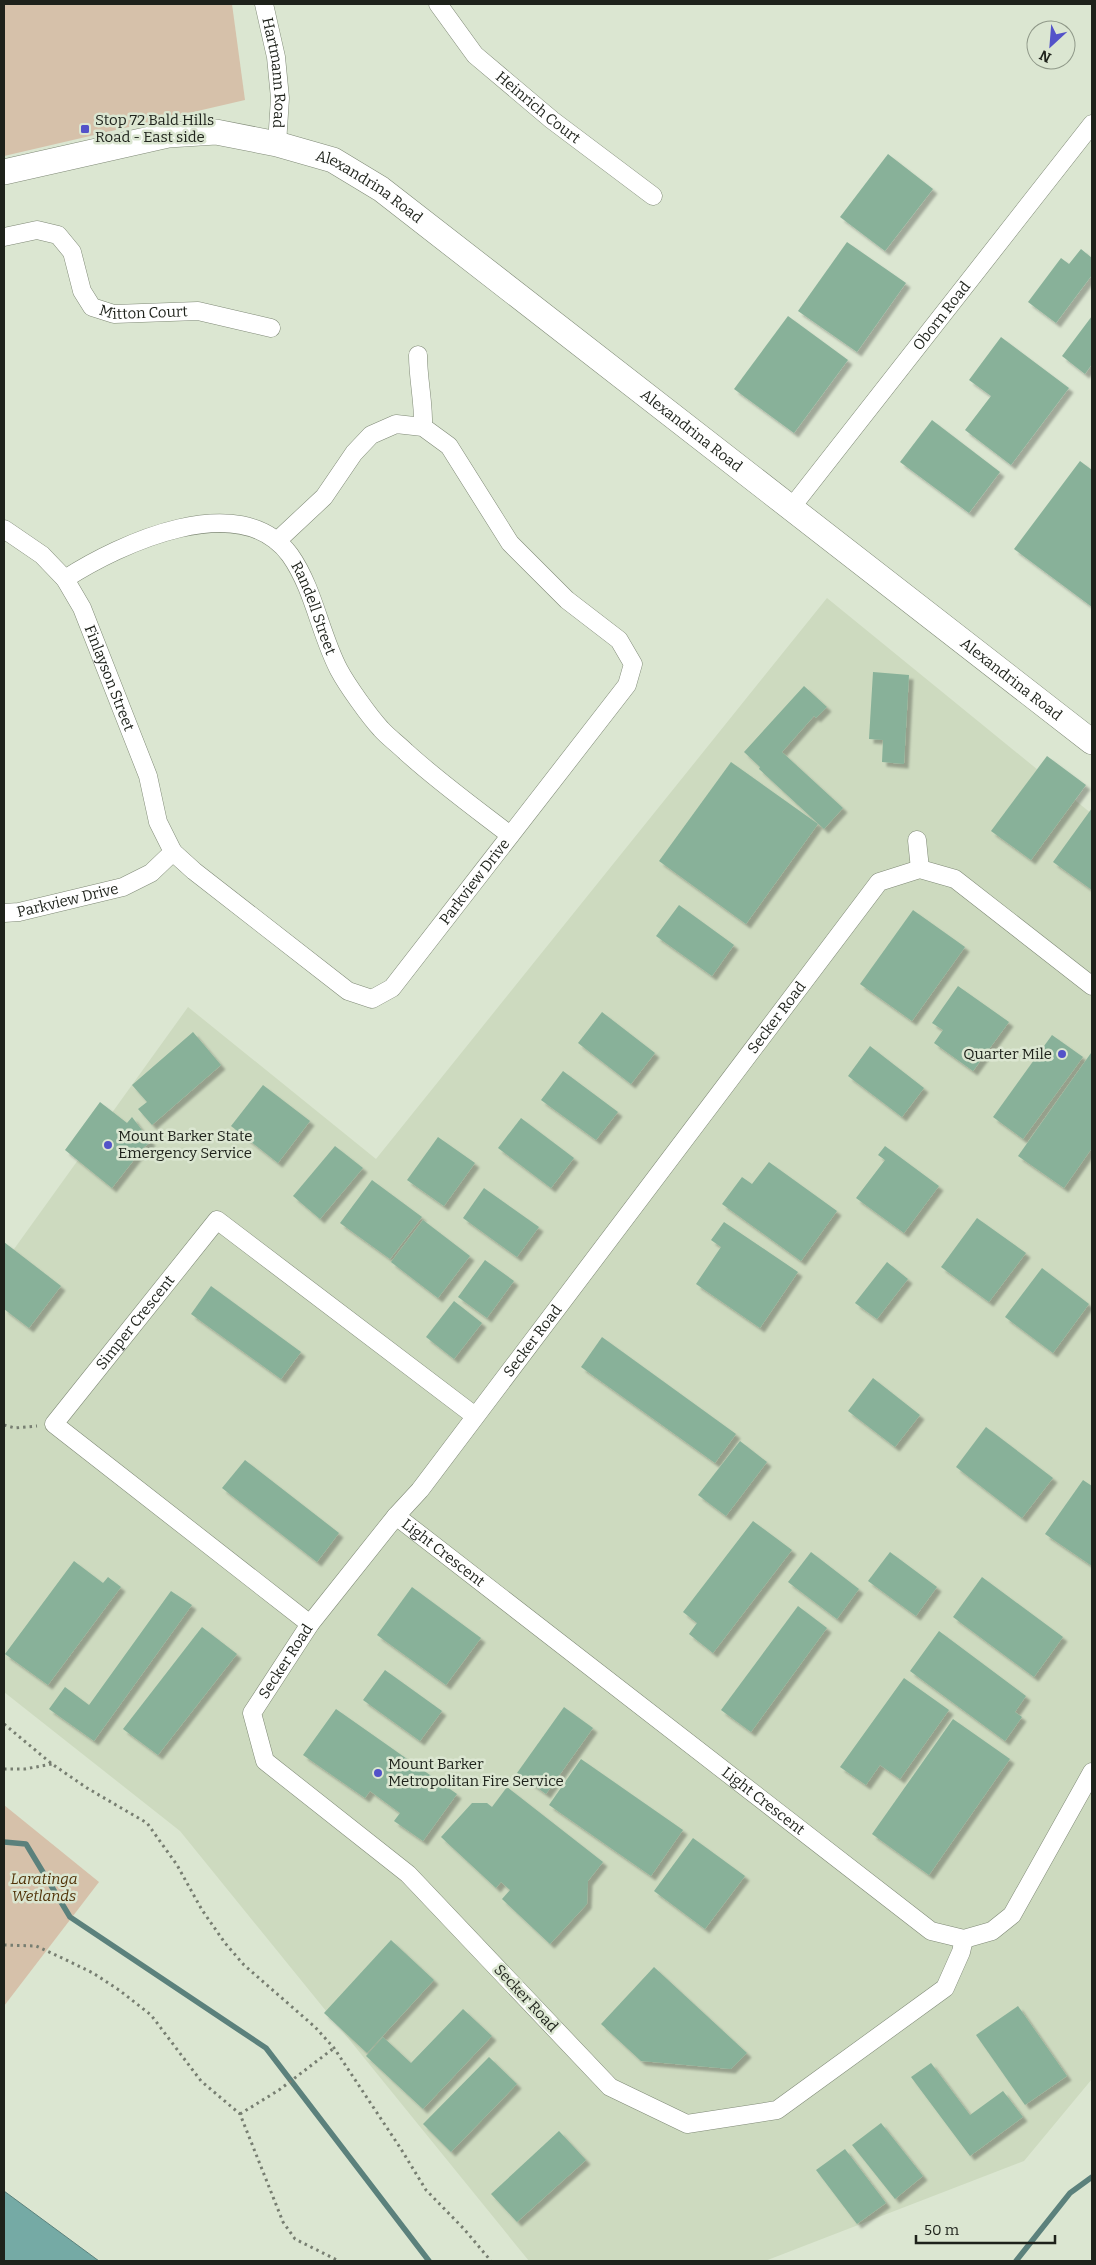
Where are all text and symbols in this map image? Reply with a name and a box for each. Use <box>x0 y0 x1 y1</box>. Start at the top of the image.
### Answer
street label: Hartmann Road <box>258 16 289 129</box>
north arrow <box>1026 20 1076 70</box>
text: N <box>1037 46 1054 66</box>
street label: Heinrich Court <box>492 67 584 147</box>
place label: Stop 72 Bald Hills Road - East side <box>95 111 214 146</box>
marker: Stop 72 Bald Hills Road - East side <box>79 123 91 135</box>
street label: Alexandrina Road <box>314 147 426 227</box>
street label: Oborn Road <box>909 278 974 354</box>
street label: Mitton Court <box>97 301 189 323</box>
street label: Alexandrina Road <box>637 385 746 476</box>
street label: Randell Street <box>287 558 340 658</box>
street label: Finlayson Street <box>81 622 139 734</box>
street label: Alexandrina Road <box>957 634 1066 724</box>
street label: Parkview Drive <box>436 835 513 928</box>
street label: Parkview Drive <box>15 879 120 921</box>
street label: Secker Road <box>744 978 810 1057</box>
place label: Quarter Mile <box>963 1045 1052 1063</box>
marker: Quarter Mile <box>1056 1048 1068 1060</box>
place label: Mount Barker State Emergency Service <box>118 1127 252 1162</box>
marker: Mount Barker State Emergency Service <box>102 1139 114 1151</box>
street label: Simper Crescent <box>92 1271 179 1373</box>
street label: Secker Road <box>500 1301 566 1380</box>
street label: Light Crescent <box>398 1515 489 1591</box>
street label: Secker Road <box>255 1621 317 1702</box>
place label: Mount Barker Metropolitan Fire Service <box>388 1755 564 1790</box>
street label: Light Crescent <box>718 1763 809 1839</box>
marker: Mount Barker Metropolitan Fire Service <box>372 1767 384 1779</box>
park label: Laratinga Wetlands <box>10 1870 78 1905</box>
street label: Secker Road <box>490 1961 562 2035</box>
scale bar <box>916 2212 1055 2244</box>
text: 50 m <box>924 2221 960 2239</box>

